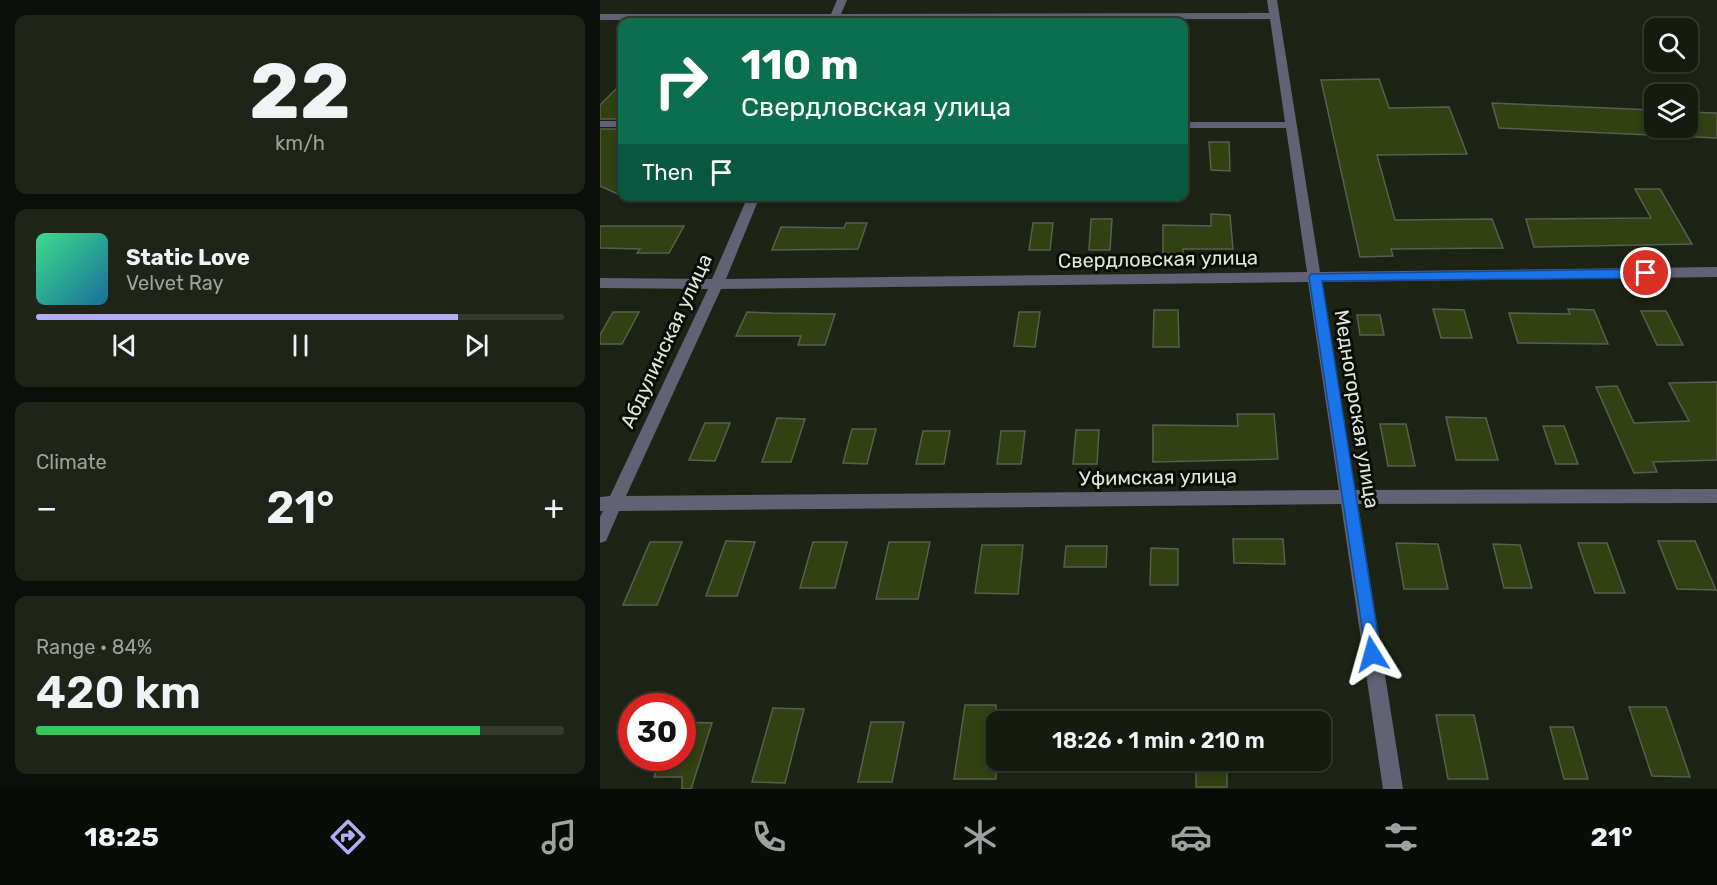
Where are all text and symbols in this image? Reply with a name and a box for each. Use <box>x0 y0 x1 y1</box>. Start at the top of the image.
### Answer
map controls <box>1644 18 1698 138</box>
button: search <box>1644 18 1698 72</box>
text: 110 m <box>741 40 859 90</box>
icon: right <box>642 42 720 120</box>
text: 22 <box>249 45 351 138</box>
button: layers <box>1644 84 1698 138</box>
text: Свердловская улица <box>741 91 1011 123</box>
text: km/h <box>275 131 325 155</box>
icon: arrive <box>705 156 738 189</box>
text: Then <box>642 159 693 186</box>
text: Static Love <box>126 244 250 271</box>
street label: Свердловская улица <box>1058 245 1258 273</box>
pin <box>1620 247 1671 298</box>
street label: Абдулинская улица <box>615 250 717 432</box>
icon: arrive <box>1629 256 1662 289</box>
text: Velvet Ray <box>126 271 224 295</box>
street label: Медногорская улица <box>1329 308 1385 510</box>
icon: previous <box>108 329 141 362</box>
icon: pause <box>284 329 317 362</box>
icon: next <box>460 329 493 362</box>
text: Climate <box>36 450 107 474</box>
street label: Уфимская улица <box>1079 464 1237 490</box>
text: 21° <box>266 481 335 534</box>
text: − <box>36 488 57 527</box>
text: + <box>543 488 564 527</box>
position arrow <box>1340 622 1404 686</box>
text: Range · 84% <box>36 635 152 659</box>
text: 420 km <box>36 666 201 719</box>
speed limit sign: 30 <box>618 693 696 771</box>
text: 18:26 · 1 min · 210 m <box>1052 727 1265 754</box>
icon: directions <box>327 816 369 858</box>
icon: music <box>538 816 580 858</box>
icon: phone <box>748 816 790 858</box>
icon: climate <box>959 816 1001 858</box>
icon: car <box>1170 816 1212 858</box>
icon: filters <box>1380 816 1422 858</box>
text: 18:25 <box>84 821 159 853</box>
text: 21° <box>1591 821 1633 853</box>

